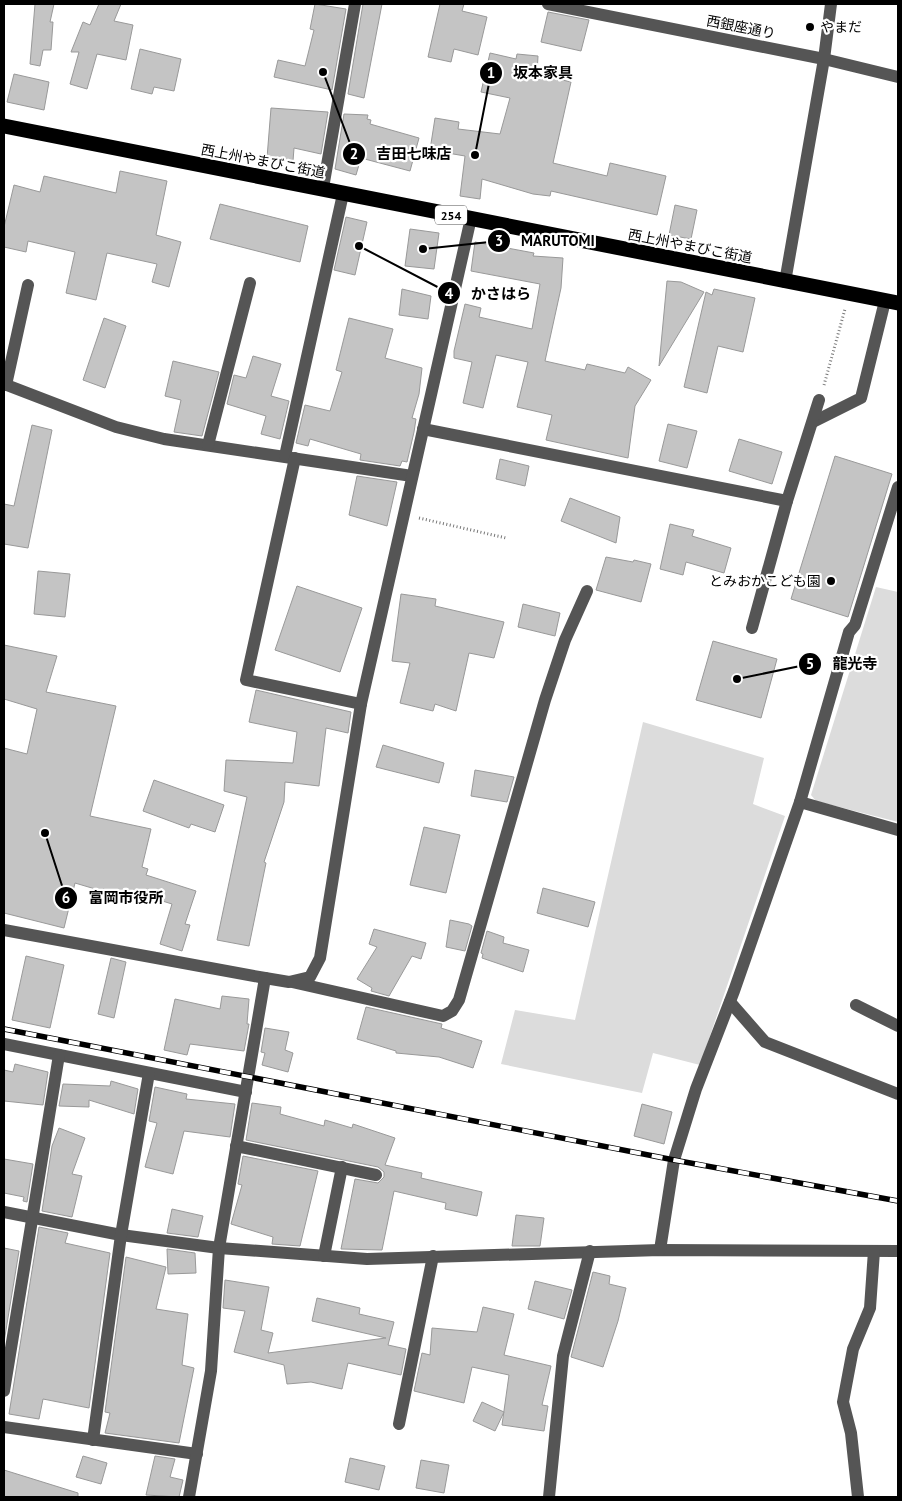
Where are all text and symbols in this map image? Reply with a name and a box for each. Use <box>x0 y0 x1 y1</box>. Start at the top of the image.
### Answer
street label: 西銀座通り <box>705 11 777 43</box>
place label: やまだ <box>820 18 862 36</box>
marker: やまだ <box>804 21 816 33</box>
callout: 坂本家具 <box>478 58 583 88</box>
text: 1 <box>487 63 495 82</box>
text: 坂本家具 <box>513 63 573 82</box>
callout: 吉田七味店 <box>342 139 462 169</box>
street label: 西上州やまびこ街道 <box>199 140 327 182</box>
text: 2 <box>350 144 358 163</box>
text: 吉田七味店 <box>376 144 452 163</box>
road number: 254 <box>435 206 467 224</box>
street label: 西上州やまびこ街道 <box>626 225 754 267</box>
callout: MARUTOMI <box>486 226 605 256</box>
text: 3 <box>495 231 503 250</box>
text: MARUTOMI <box>521 231 595 250</box>
callout: かさはら <box>436 278 541 308</box>
text: 4 <box>445 284 454 303</box>
text: かさはら <box>471 284 531 303</box>
place label: とみおかこども園 <box>709 572 821 590</box>
marker: とみおかこども園 <box>825 575 837 587</box>
callout: 龍光寺 <box>798 649 888 679</box>
text: 5 <box>806 654 814 673</box>
text: 龍光寺 <box>832 654 878 673</box>
callout: 富岡市役所 <box>53 883 173 913</box>
text: 6 <box>62 888 70 907</box>
text: 富岡市役所 <box>88 888 164 907</box>

